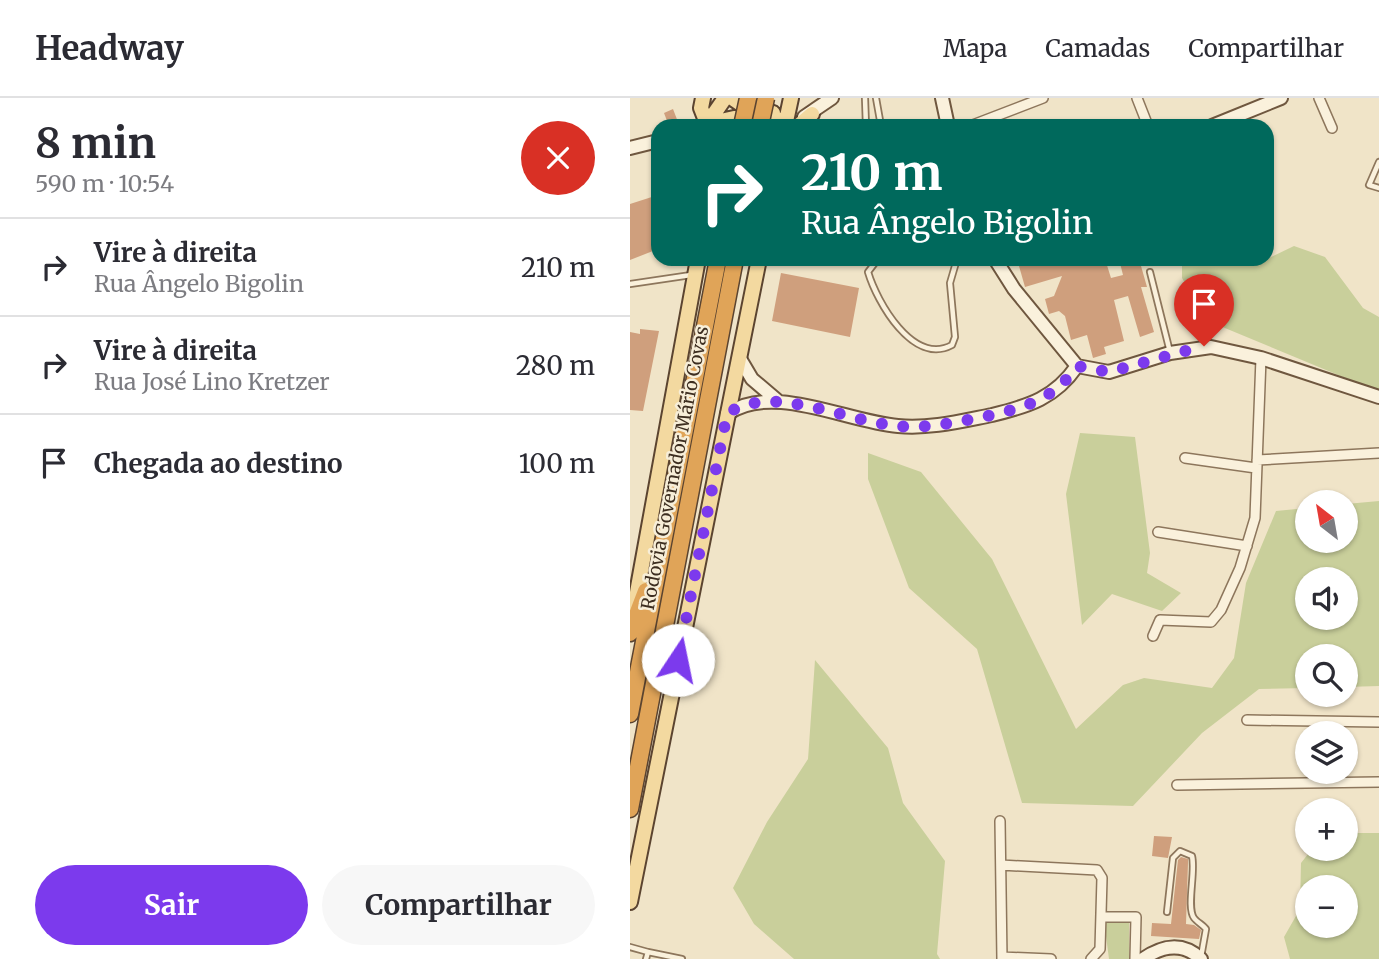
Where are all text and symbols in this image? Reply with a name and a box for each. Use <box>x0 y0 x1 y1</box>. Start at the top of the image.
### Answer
text: Headway <box>35 28 184 69</box>
text: Mapa <box>943 33 1007 64</box>
text: Camadas <box>1045 33 1150 64</box>
text: Compartilhar <box>1188 33 1344 64</box>
text: 8 min <box>35 117 156 169</box>
button: close <box>521 121 595 195</box>
text: 210 m <box>801 142 942 203</box>
icon: right <box>686 147 777 238</box>
text: 590 m · 10:54 <box>35 169 174 198</box>
text: Rua Ângelo Bigolin <box>801 203 1093 243</box>
text: Vire à direita <box>94 236 257 269</box>
icon: right <box>35 248 73 286</box>
text: 210 m <box>521 251 595 284</box>
text: Rua Ângelo Bigolin <box>94 269 304 298</box>
pin <box>1174 274 1234 346</box>
icon: arrive <box>1185 285 1223 323</box>
street label: Rodovia Governador Mário Covas <box>636 324 713 612</box>
text: Vire à direita <box>94 334 257 367</box>
icon: right <box>35 346 73 384</box>
text: 280 m <box>516 349 595 382</box>
text: Rua José Lino Kretzer <box>94 367 330 396</box>
icon: arrive <box>35 444 73 482</box>
text: Chegada ao destino <box>94 447 343 480</box>
text: 100 m <box>519 447 595 480</box>
north arrow <box>1295 490 1358 553</box>
map controls <box>1295 490 1358 938</box>
button: sound <box>1295 567 1358 630</box>
position arrow <box>641 623 715 697</box>
button: search <box>1295 644 1358 707</box>
button: layers <box>1295 721 1358 784</box>
button: + <box>1295 798 1358 861</box>
button: Sair <box>35 865 308 945</box>
button: Compartilhar <box>322 865 595 945</box>
button: − <box>1295 875 1358 938</box>

